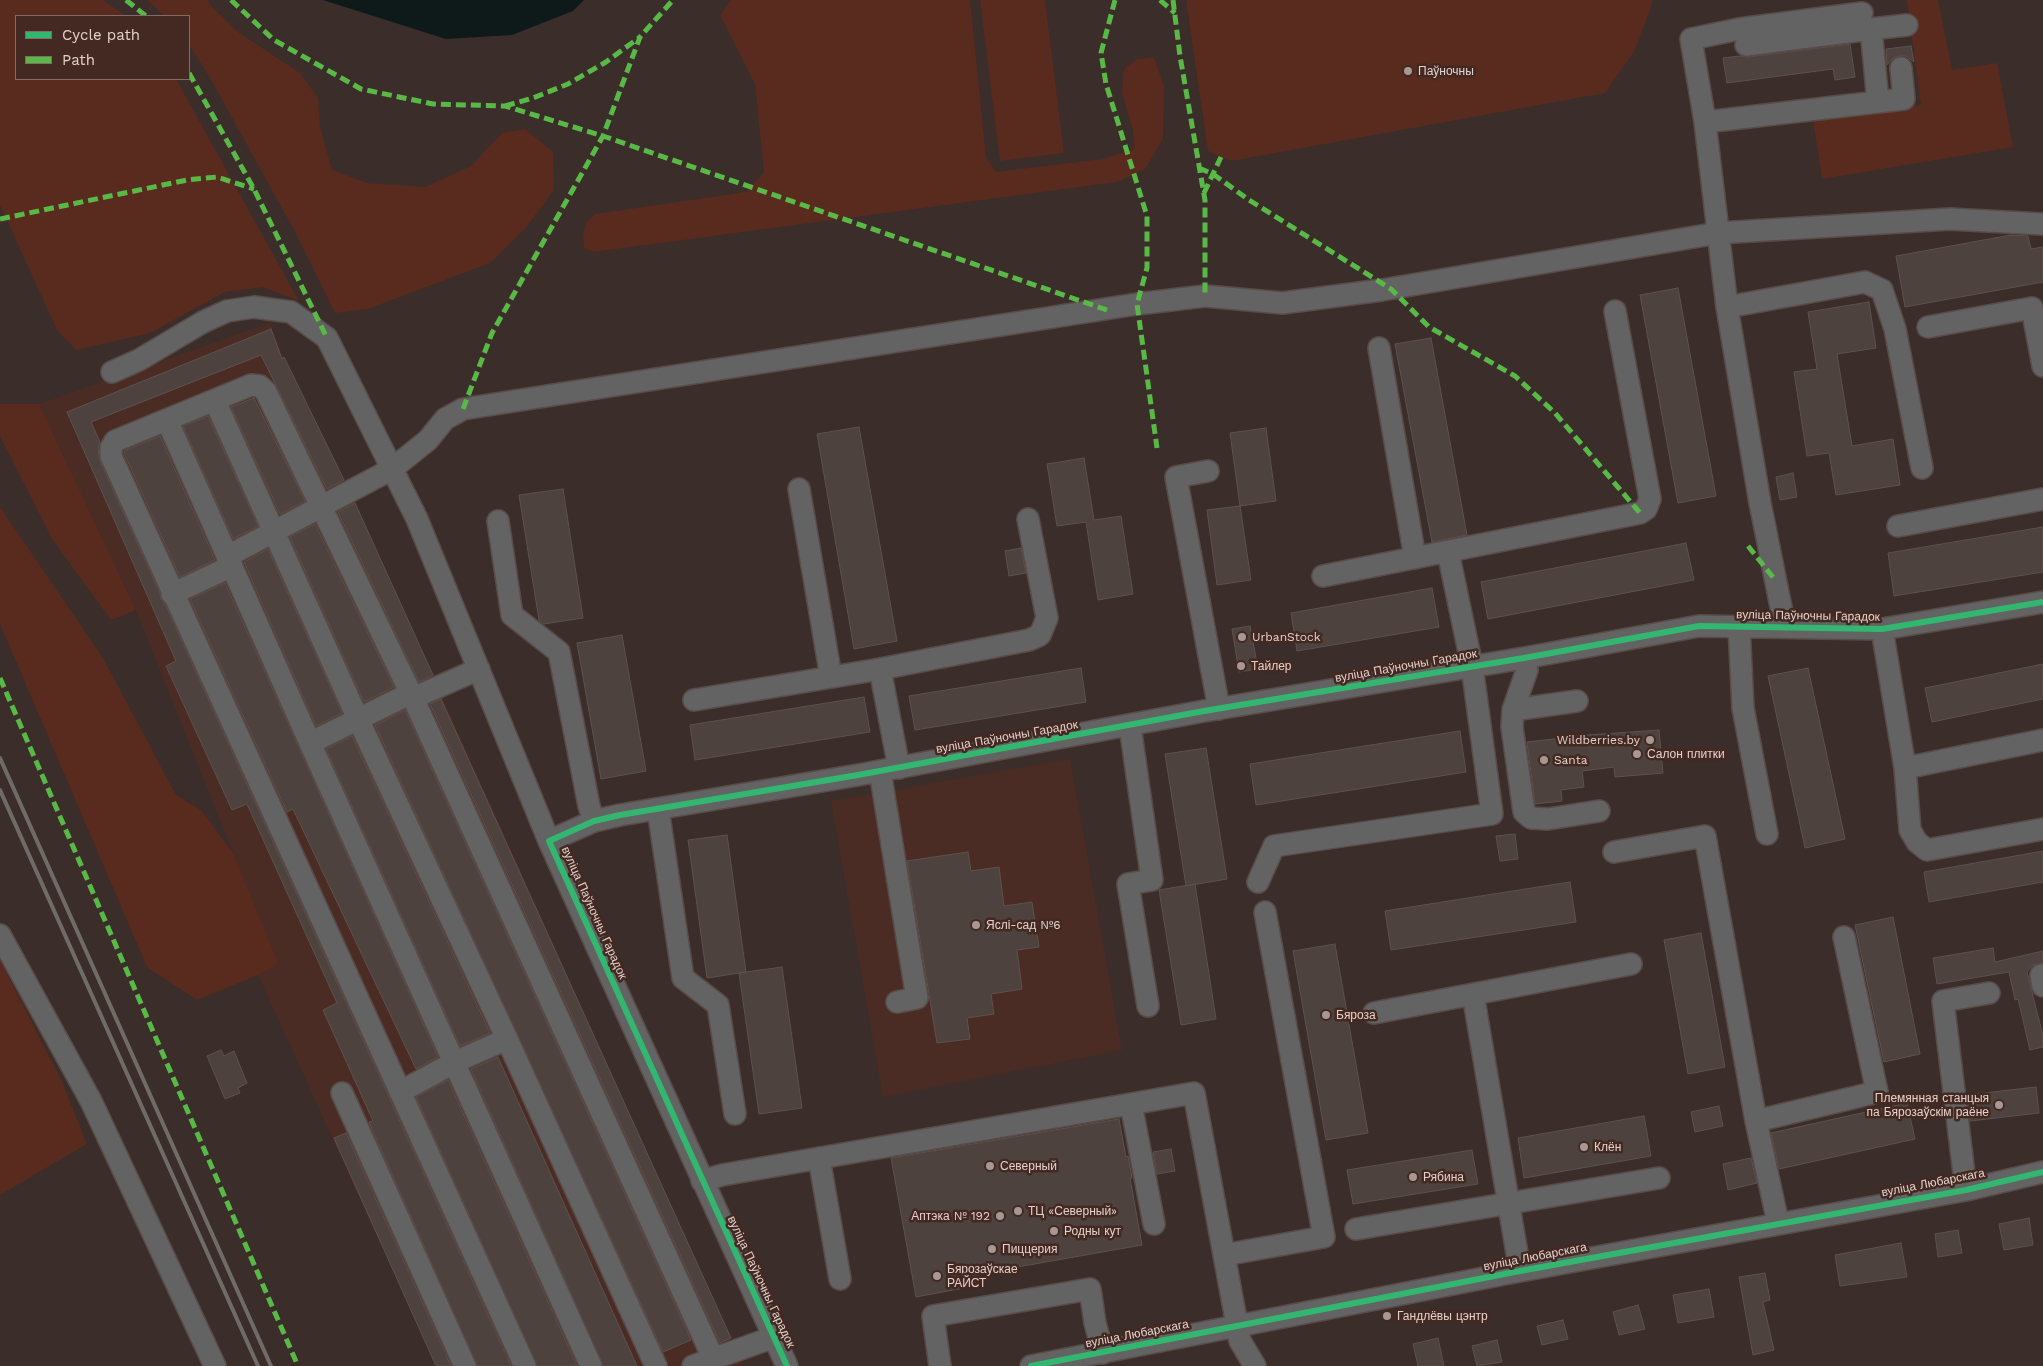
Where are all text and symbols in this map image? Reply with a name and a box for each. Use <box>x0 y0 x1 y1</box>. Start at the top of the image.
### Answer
legend <box>15 15 190 80</box>
text: Cycle path <box>62 26 140 44</box>
text: Path <box>62 51 95 69</box>
place label: Паўночны <box>1418 64 1474 78</box>
marker: Паўночны <box>1402 65 1414 77</box>
street label: вуліца Паўночны Гарадок <box>1736 608 1880 624</box>
place label: UrbanStock <box>1252 630 1321 644</box>
marker: UrbanStock <box>1236 631 1248 643</box>
street label: вуліца Паўночны Гарадок <box>1334 646 1478 686</box>
place label: Тайлер <box>1251 659 1292 673</box>
marker: Тайлер <box>1235 660 1247 672</box>
street label: вуліца Паўночны Гарадок <box>935 717 1079 757</box>
place label: Wildberries.by <box>1557 733 1640 747</box>
marker: Wildberries.by <box>1644 734 1656 746</box>
place label: Салон плитки <box>1647 747 1725 761</box>
marker: Салон плитки <box>1631 748 1643 760</box>
place label: Santa <box>1554 753 1588 767</box>
marker: Santa <box>1538 754 1550 766</box>
street label: вуліца Паўночны Гарадок <box>558 844 630 982</box>
place label: Яслі-сад №6 <box>986 918 1061 932</box>
marker: Яслі-сад №6 <box>970 919 982 931</box>
place label: Бяроза <box>1336 1008 1376 1022</box>
marker: Бяроза <box>1320 1009 1332 1021</box>
place label: Племянная станцыя па Бярозаўскім раёне <box>1866 1091 1989 1119</box>
marker: Племянная станцыя па Бярозаўскім раёне <box>1993 1099 2005 1111</box>
place label: Клён <box>1594 1140 1621 1154</box>
marker: Клён <box>1578 1141 1590 1153</box>
place label: Северный <box>1000 1159 1057 1173</box>
marker: Северный <box>984 1160 996 1172</box>
street label: вуліца Любарскага <box>1880 1166 1986 1200</box>
place label: Рябина <box>1423 1170 1464 1184</box>
marker: Рябина <box>1407 1171 1419 1183</box>
place label: ТЦ «Северный» <box>1028 1204 1117 1218</box>
marker: ТЦ «Северный» <box>1012 1205 1024 1217</box>
place label: Аптэка № 192 <box>911 1209 990 1223</box>
marker: Аптэка № 192 <box>994 1210 1006 1222</box>
street label: вуліца Паўночны Гарадок <box>724 1214 798 1350</box>
place label: Родны кут <box>1064 1224 1121 1238</box>
marker: Родны кут <box>1048 1225 1060 1237</box>
street label: вуліца Любарскага <box>1482 1240 1588 1274</box>
place label: Пиццерия <box>1002 1242 1057 1256</box>
marker: Пиццерия <box>986 1243 998 1255</box>
place label: Бярозаўскае РАЙСТ <box>947 1262 1018 1290</box>
marker: Бярозаўскае РАЙСТ <box>931 1270 943 1282</box>
place label: Гандлёвы цэнтр <box>1397 1309 1488 1323</box>
marker: Гандлёвы цэнтр <box>1381 1310 1393 1322</box>
street label: вуліца Любарскага <box>1084 1317 1190 1351</box>

